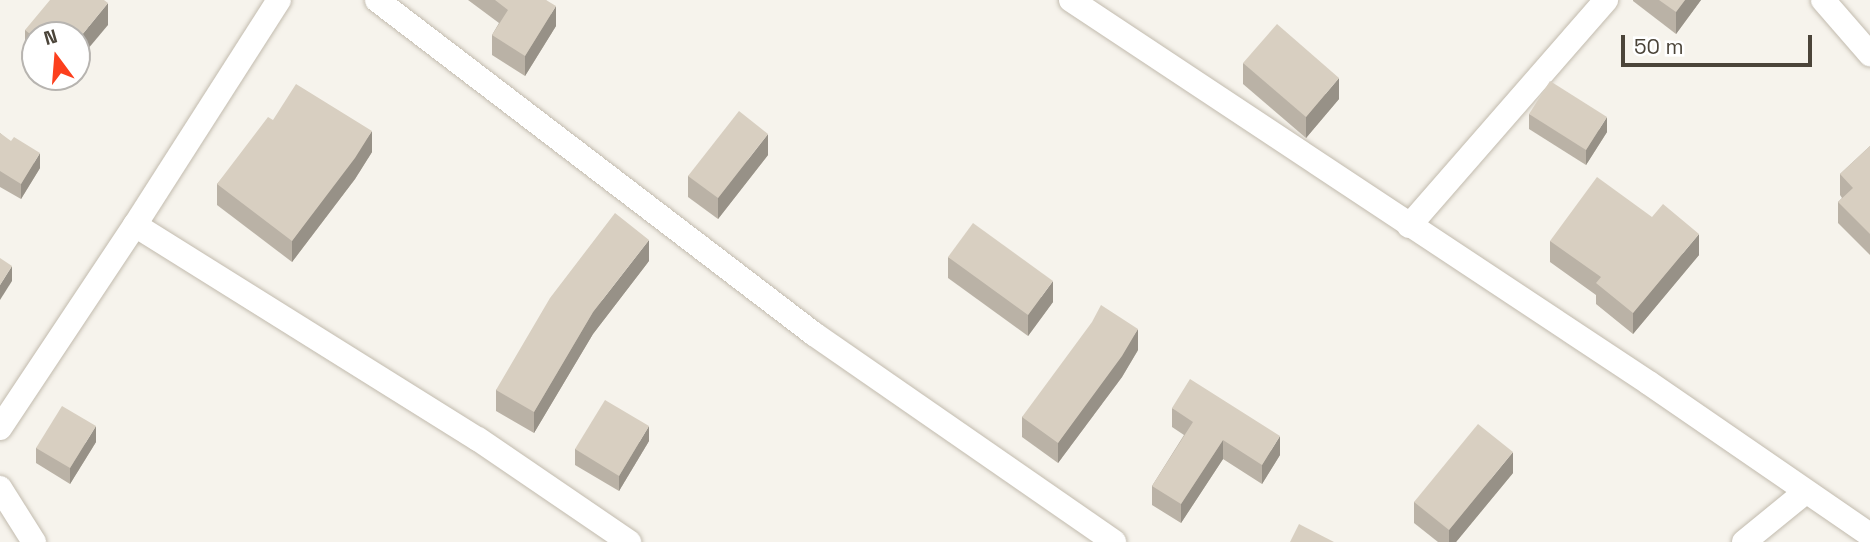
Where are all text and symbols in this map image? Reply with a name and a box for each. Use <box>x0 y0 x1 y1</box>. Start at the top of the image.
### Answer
north arrow <box>21 21 91 91</box>
scale bar <box>1625 21 1816 65</box>
text: N <box>41 23 60 51</box>
text: 50 m <box>1634 33 1684 60</box>

